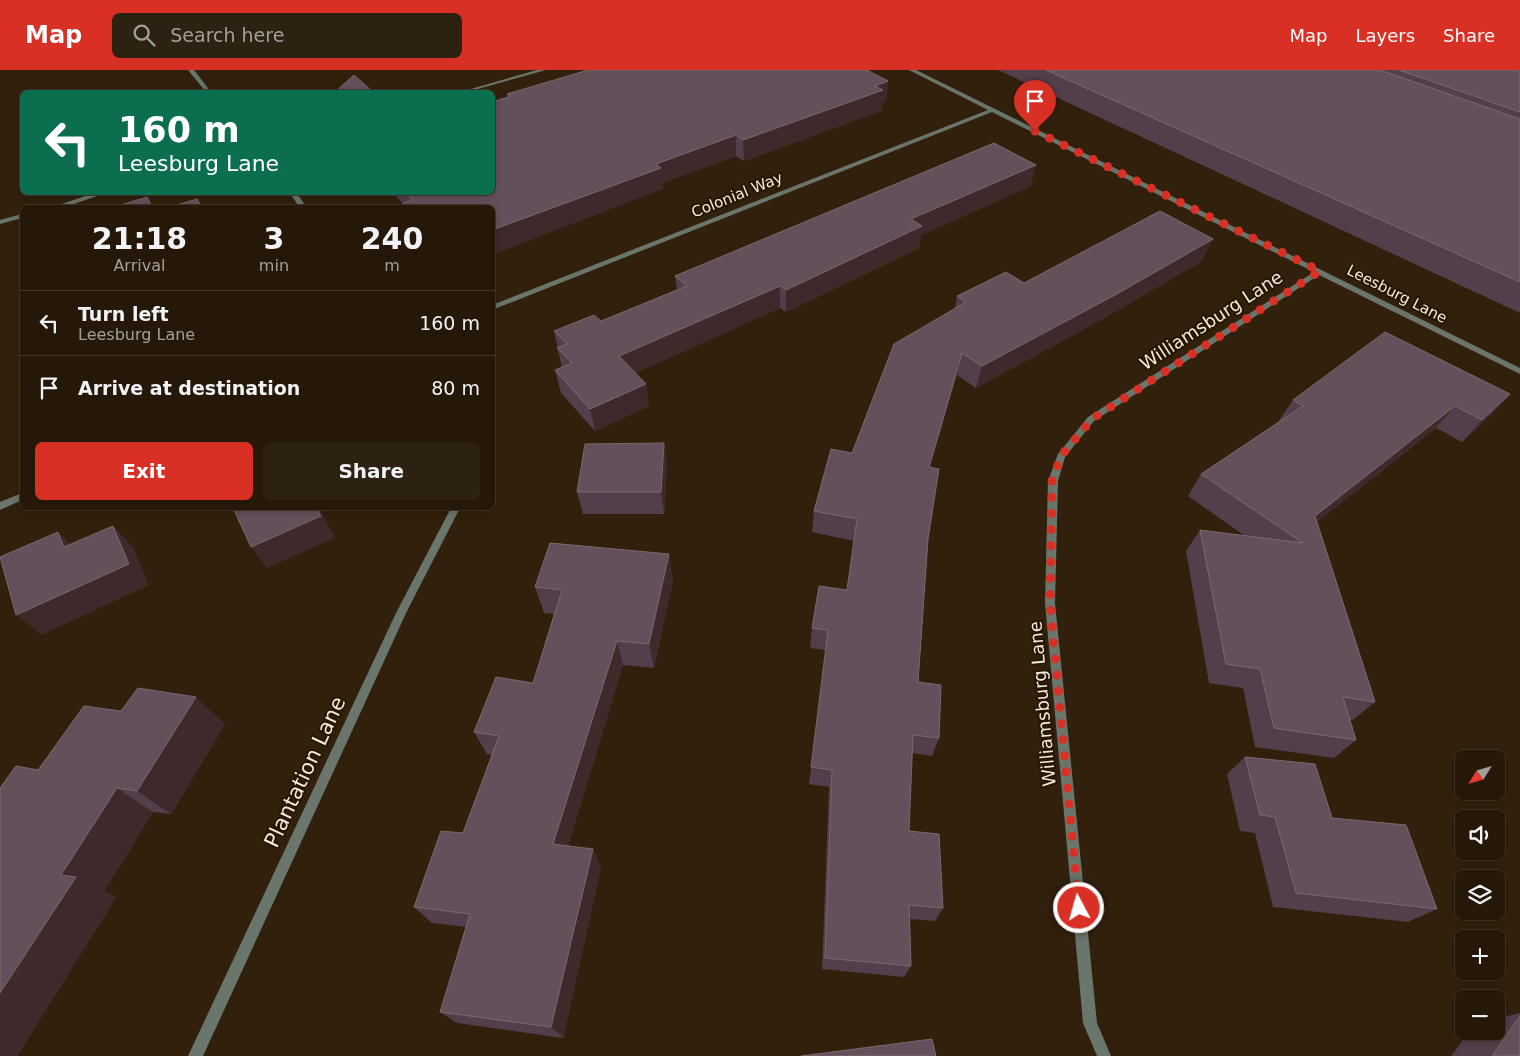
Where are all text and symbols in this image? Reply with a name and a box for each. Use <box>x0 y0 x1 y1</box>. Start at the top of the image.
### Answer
search box <box>112 13 462 58</box>
text: Map <box>25 21 82 49</box>
icon: search <box>130 21 158 49</box>
text: Search here <box>170 24 284 46</box>
text: Map <box>1289 25 1327 46</box>
text: Layers <box>1355 25 1415 46</box>
text: Share <box>1443 25 1495 46</box>
pin <box>1014 80 1056 131</box>
icon: arrive <box>1021 87 1049 115</box>
icon: left <box>35 110 100 175</box>
text: 160 m <box>118 110 240 150</box>
text: Leesburg Lane <box>118 151 279 176</box>
street label: Colonial Way <box>689 168 785 221</box>
text: 21:18 <box>92 221 187 256</box>
text: 3 <box>263 221 284 256</box>
text: 240 <box>361 221 423 256</box>
text: Arrival <box>113 256 165 275</box>
text: min <box>259 256 289 275</box>
text: m <box>384 256 400 275</box>
street label: Leesburg Lane <box>1344 261 1450 327</box>
street label: Williamsburg Lane <box>1136 266 1286 374</box>
text: Turn left <box>78 303 169 325</box>
icon: left <box>35 309 63 337</box>
text: 160 m <box>419 312 480 334</box>
text: Leesburg Lane <box>78 325 195 344</box>
icon: arrive <box>35 374 63 402</box>
text: Arrive at destination <box>78 377 300 399</box>
text: 80 m <box>431 377 480 399</box>
button: Exit <box>35 442 253 500</box>
button: Share <box>263 442 480 500</box>
street label: Williamsburg Lane <box>1024 620 1060 788</box>
street label: Plantation Lane <box>260 693 350 851</box>
north arrow <box>1455 750 1505 800</box>
map controls <box>1455 750 1505 1040</box>
button: sound <box>1455 810 1505 860</box>
button: layers <box>1455 870 1505 920</box>
position arrow <box>1052 881 1104 933</box>
button: + <box>1455 930 1505 980</box>
button: − <box>1455 990 1505 1040</box>

